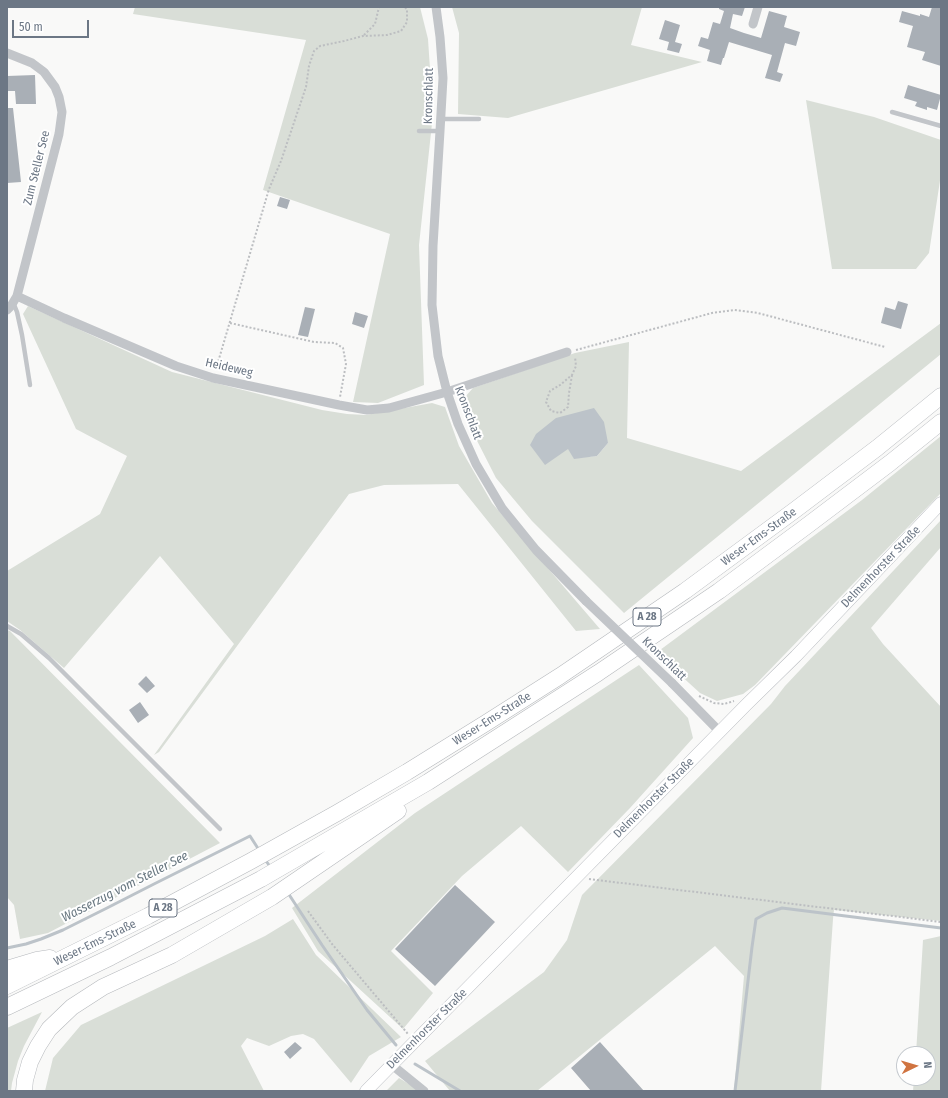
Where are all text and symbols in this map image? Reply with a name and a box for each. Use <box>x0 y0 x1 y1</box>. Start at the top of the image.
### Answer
scale bar <box>14 12 91 38</box>
text: 50 m <box>19 20 43 34</box>
street label: Kronschlatt <box>421 68 437 124</box>
street label: Zum Steller See <box>21 129 53 207</box>
street label: Heideweg <box>204 356 254 380</box>
street label: Kronschlatt <box>451 384 485 442</box>
street label: Weser-Ems-Straße <box>718 505 800 569</box>
street label: Delmenhorster Straße <box>838 523 924 611</box>
road number: A 28 <box>633 608 661 626</box>
street label: Kronschlatt <box>639 634 689 684</box>
street label: Weser-Ems-Straße <box>450 689 534 749</box>
street label: Delmenhorster Straße <box>611 755 697 841</box>
water label: Wasserzug vom Steller See <box>59 848 191 926</box>
road number: A 28 <box>149 899 177 917</box>
street label: Weser-Ems-Straße <box>52 917 138 969</box>
street label: Delmenhorster Straße <box>384 986 470 1072</box>
north arrow <box>896 1046 936 1086</box>
text: N <box>921 1061 934 1069</box>

